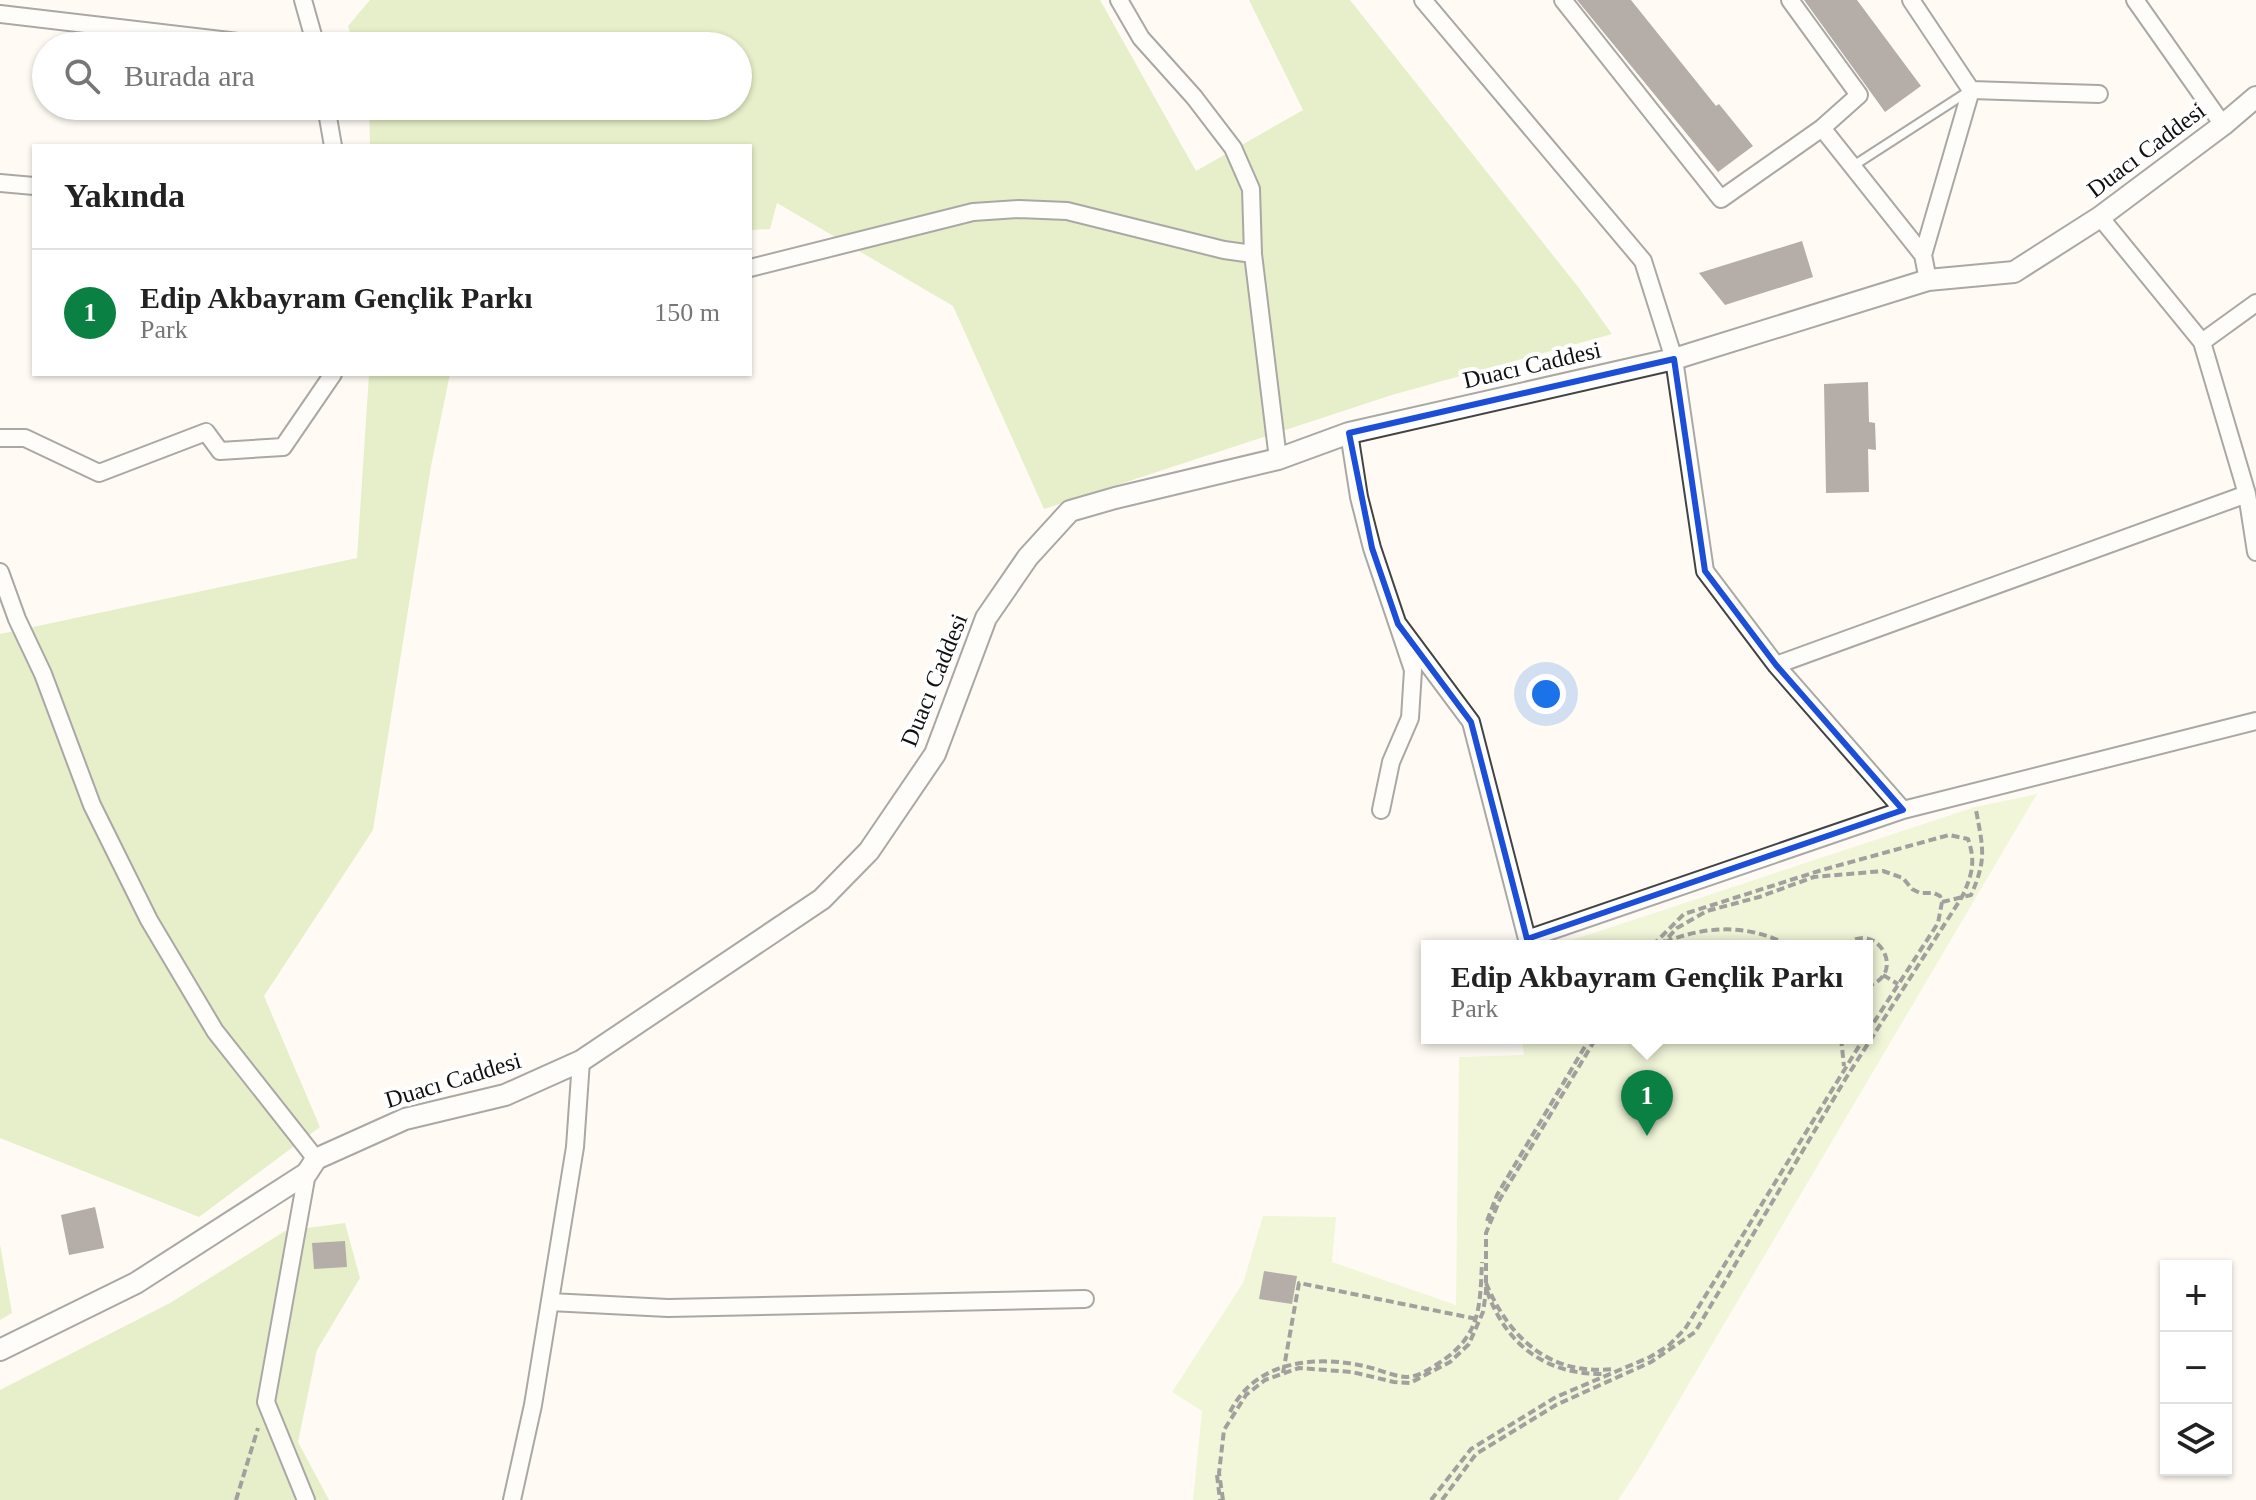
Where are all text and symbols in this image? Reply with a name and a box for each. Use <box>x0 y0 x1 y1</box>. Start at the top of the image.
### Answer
search box <box>32 32 752 120</box>
icon: search <box>60 54 104 98</box>
text: Burada ara <box>124 59 255 92</box>
street label: Duacı Caddesi <box>2082 97 2210 203</box>
text: Yakında <box>64 177 185 214</box>
text: Edip Akbayram Gençlik Parkı <box>140 281 533 314</box>
text: 1 <box>84 298 97 327</box>
text: 150 m <box>654 298 720 327</box>
text: Park <box>140 315 188 344</box>
street label: Duacı Caddesi <box>1461 336 1604 393</box>
street label: Duacı Caddesi <box>896 610 973 750</box>
your location <box>1526 674 1566 714</box>
popup <box>1421 940 1873 1044</box>
text: Edip Akbayram Gençlik Parkı <box>1451 960 1843 993</box>
text: Park <box>1451 994 1498 1023</box>
street label: Duacı Caddesi <box>382 1047 524 1113</box>
pin: 1 <box>1621 1070 1673 1136</box>
map controls <box>2160 1260 2232 1476</box>
button: + <box>2160 1260 2232 1332</box>
button: − <box>2160 1332 2232 1404</box>
button: layers <box>2160 1404 2232 1476</box>

